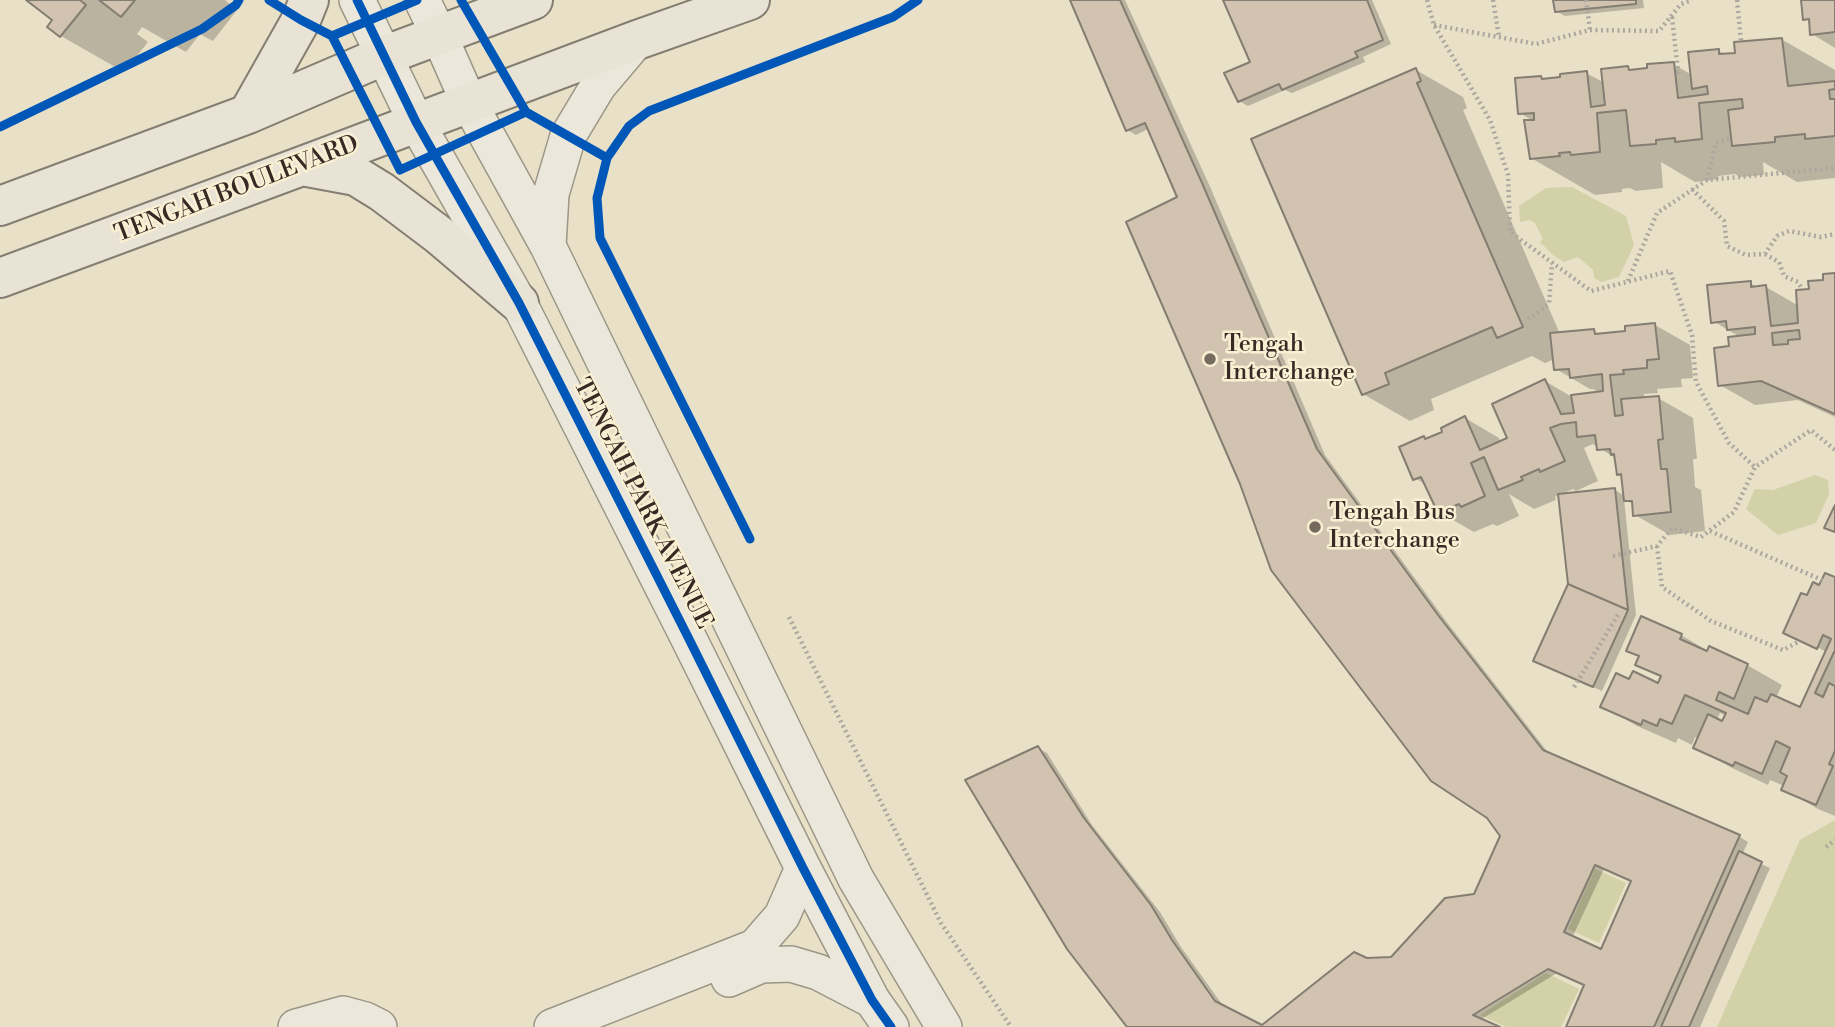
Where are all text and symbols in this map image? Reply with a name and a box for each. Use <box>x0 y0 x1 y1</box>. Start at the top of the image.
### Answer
street label: TENGAH BOULEVARD <box>111 130 363 250</box>
place label: Tengah Interchange <box>1224 331 1355 387</box>
marker: Tengah Interchange <box>1202 351 1218 367</box>
street label: TENGAH PARK AVENUE <box>566 374 718 634</box>
place label: Tengah Bus Interchange <box>1329 499 1460 555</box>
marker: Tengah Bus Interchange <box>1307 519 1323 535</box>

